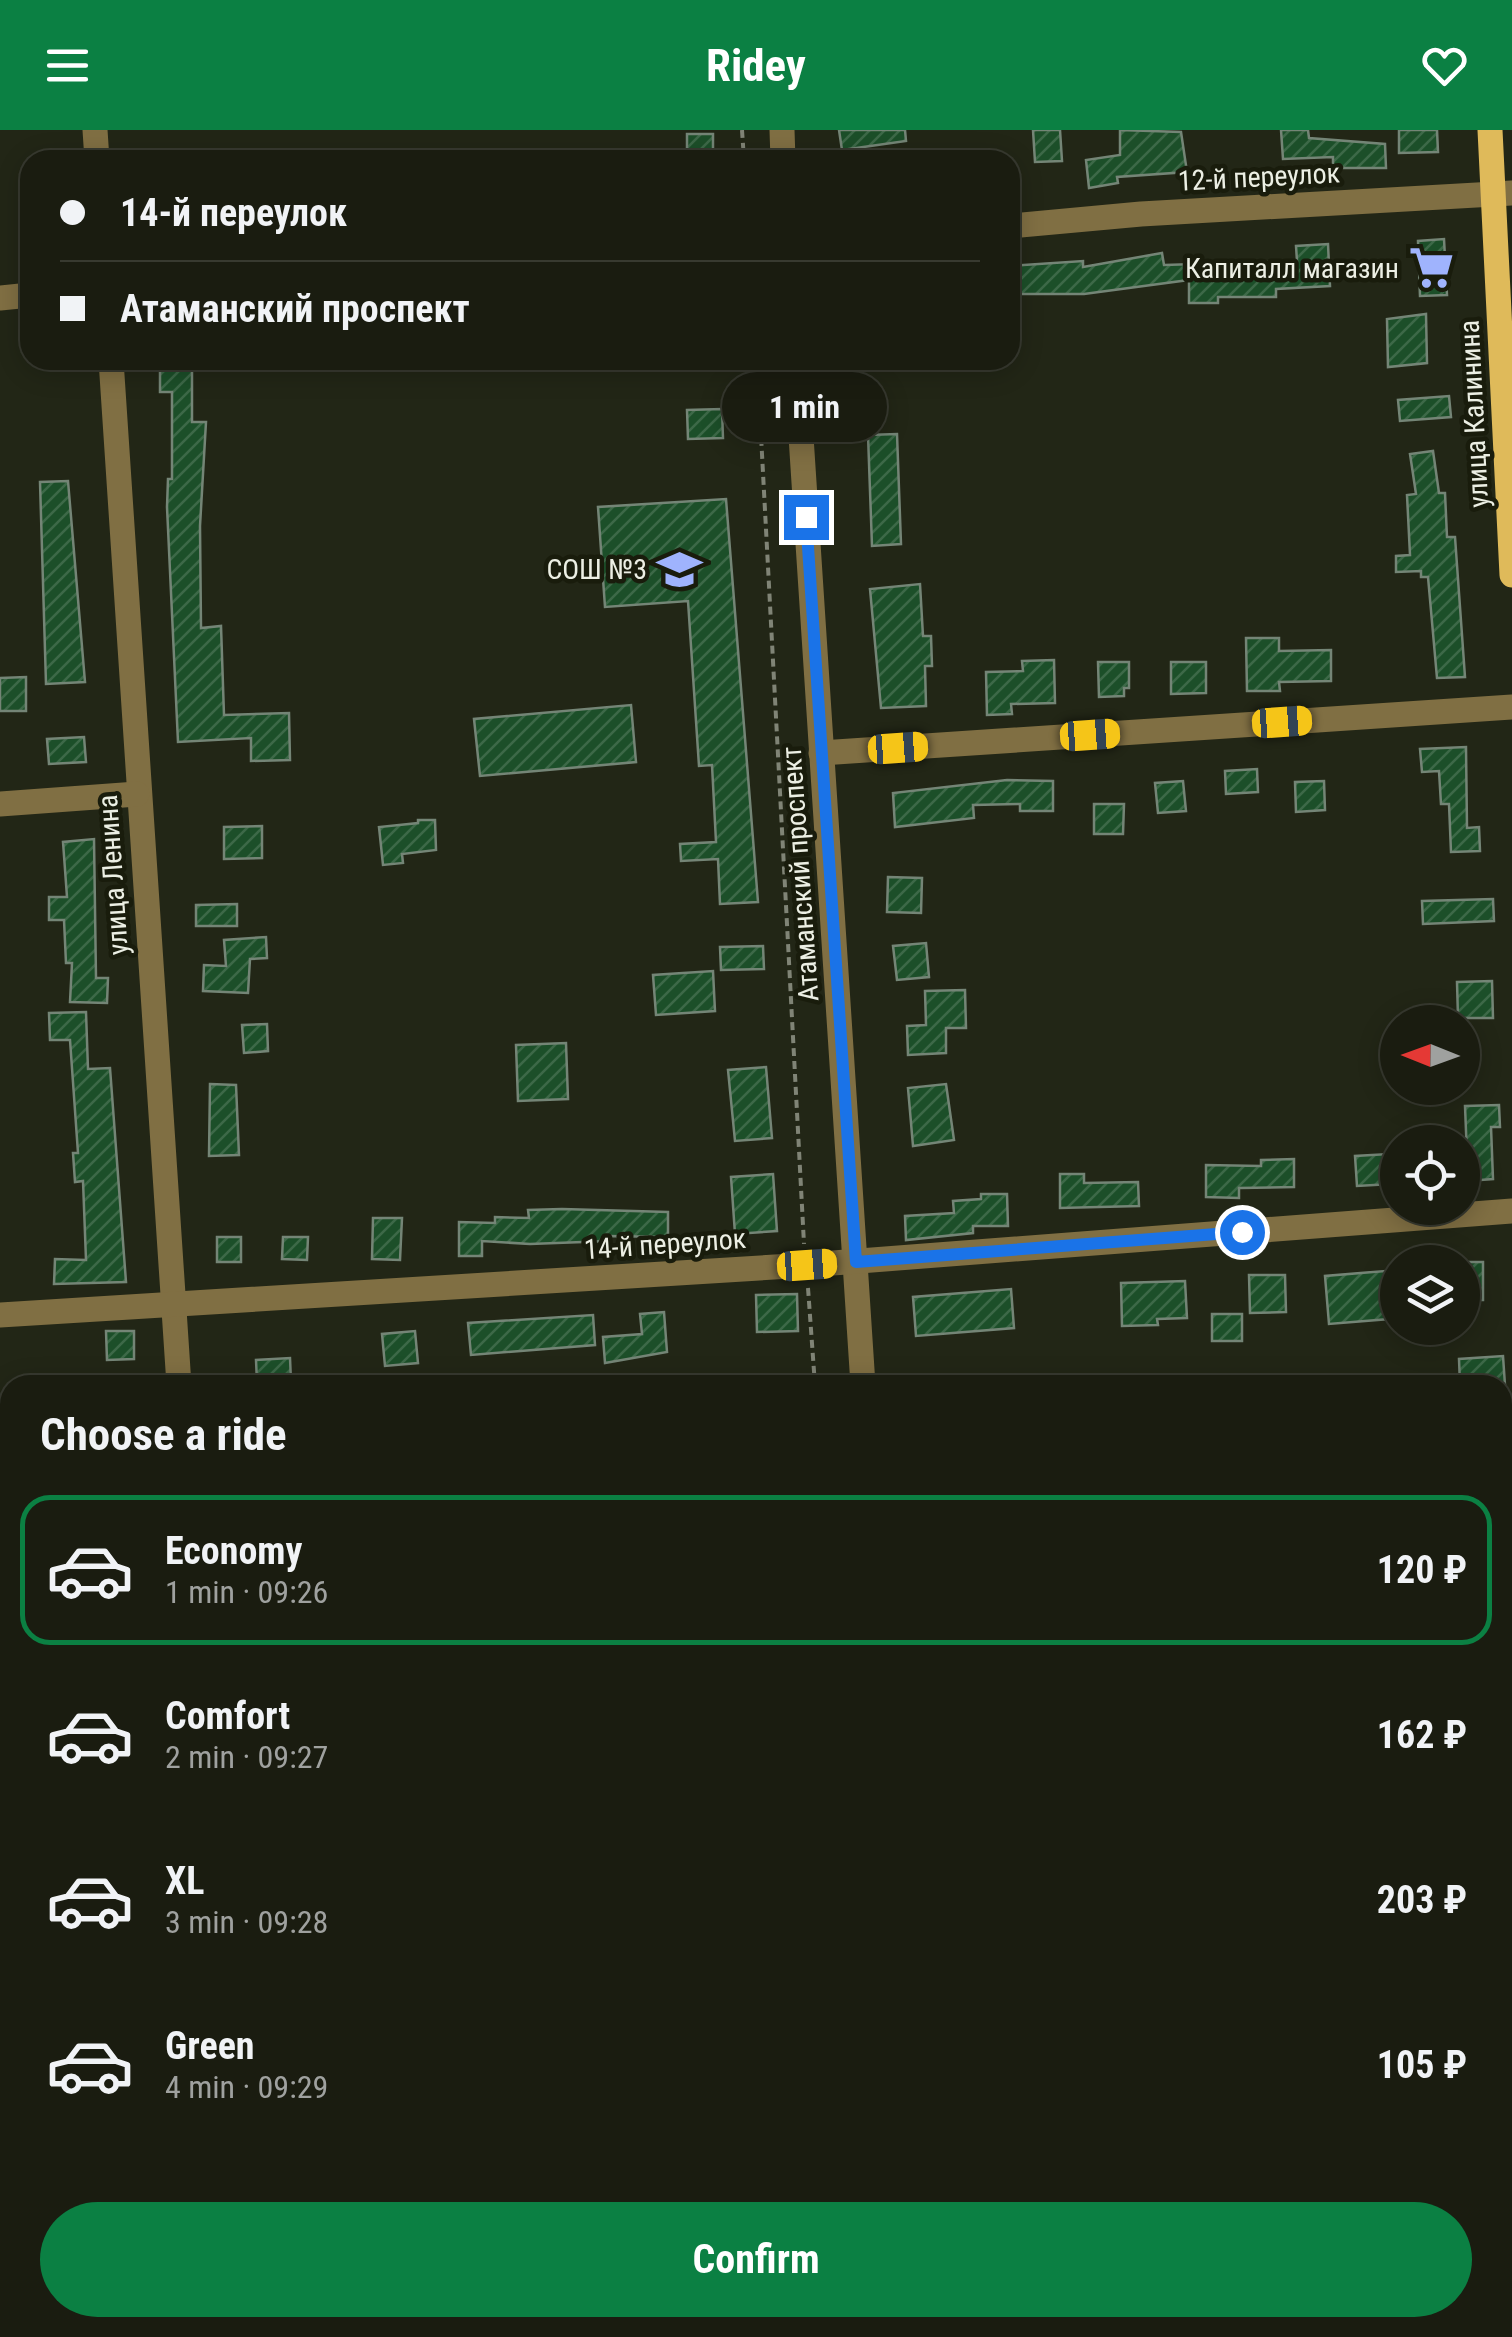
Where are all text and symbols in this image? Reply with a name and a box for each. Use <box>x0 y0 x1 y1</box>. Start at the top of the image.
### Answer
icon: menu <box>40 38 95 93</box>
icon: heart <box>1417 38 1472 93</box>
text: Ridey <box>706 39 806 92</box>
street label: 12-й переулок <box>1177 156 1341 198</box>
text: 14-й переулок <box>120 191 347 235</box>
supermarket icon: Капиталл магазин <box>1408 244 1456 292</box>
place label: Капиталл магазин <box>1185 252 1399 285</box>
text: Атаманский проспект <box>120 287 470 331</box>
street label: улица Калинина <box>1453 319 1495 509</box>
callout: 1 min <box>724 372 888 442</box>
text: 1 min <box>769 388 840 426</box>
route end <box>784 495 829 540</box>
school or university icon: СОШ №3 <box>656 545 704 593</box>
place label: СОШ №3 <box>546 553 647 586</box>
car <box>1251 705 1313 739</box>
car <box>1059 718 1121 752</box>
car <box>867 731 929 765</box>
street label: Атаманский проспект <box>775 745 825 1003</box>
street label: улица Ленина <box>91 794 135 956</box>
north arrow <box>1380 1005 1480 1105</box>
map controls <box>1380 1005 1480 1345</box>
button: locate <box>1380 1125 1480 1225</box>
route start <box>1220 1210 1265 1255</box>
street label: 14-й переулок <box>583 1222 747 1266</box>
button: layers <box>1380 1245 1480 1345</box>
car <box>776 1248 838 1282</box>
text: Choose a ride <box>40 1408 287 1461</box>
icon: car <box>45 1525 135 1615</box>
text: Economy <box>165 1529 302 1573</box>
text: 120 ₽ <box>1377 1548 1467 1592</box>
text: 1 min · 09:26 <box>165 1573 328 1611</box>
icon: car <box>45 1690 135 1780</box>
text: Comfort <box>165 1694 290 1738</box>
text: 162 ₽ <box>1377 1713 1467 1757</box>
text: 2 min · 09:27 <box>165 1738 328 1776</box>
icon: car <box>45 1855 135 1945</box>
text: XL <box>165 1859 204 1903</box>
text: 203 ₽ <box>1377 1878 1467 1922</box>
text: 3 min · 09:28 <box>165 1903 328 1941</box>
icon: car <box>45 2020 135 2110</box>
text: Green <box>165 2024 255 2068</box>
text: 105 ₽ <box>1377 2043 1467 2087</box>
text: 4 min · 09:29 <box>165 2068 328 2106</box>
button: Confirm <box>40 2202 1472 2317</box>

